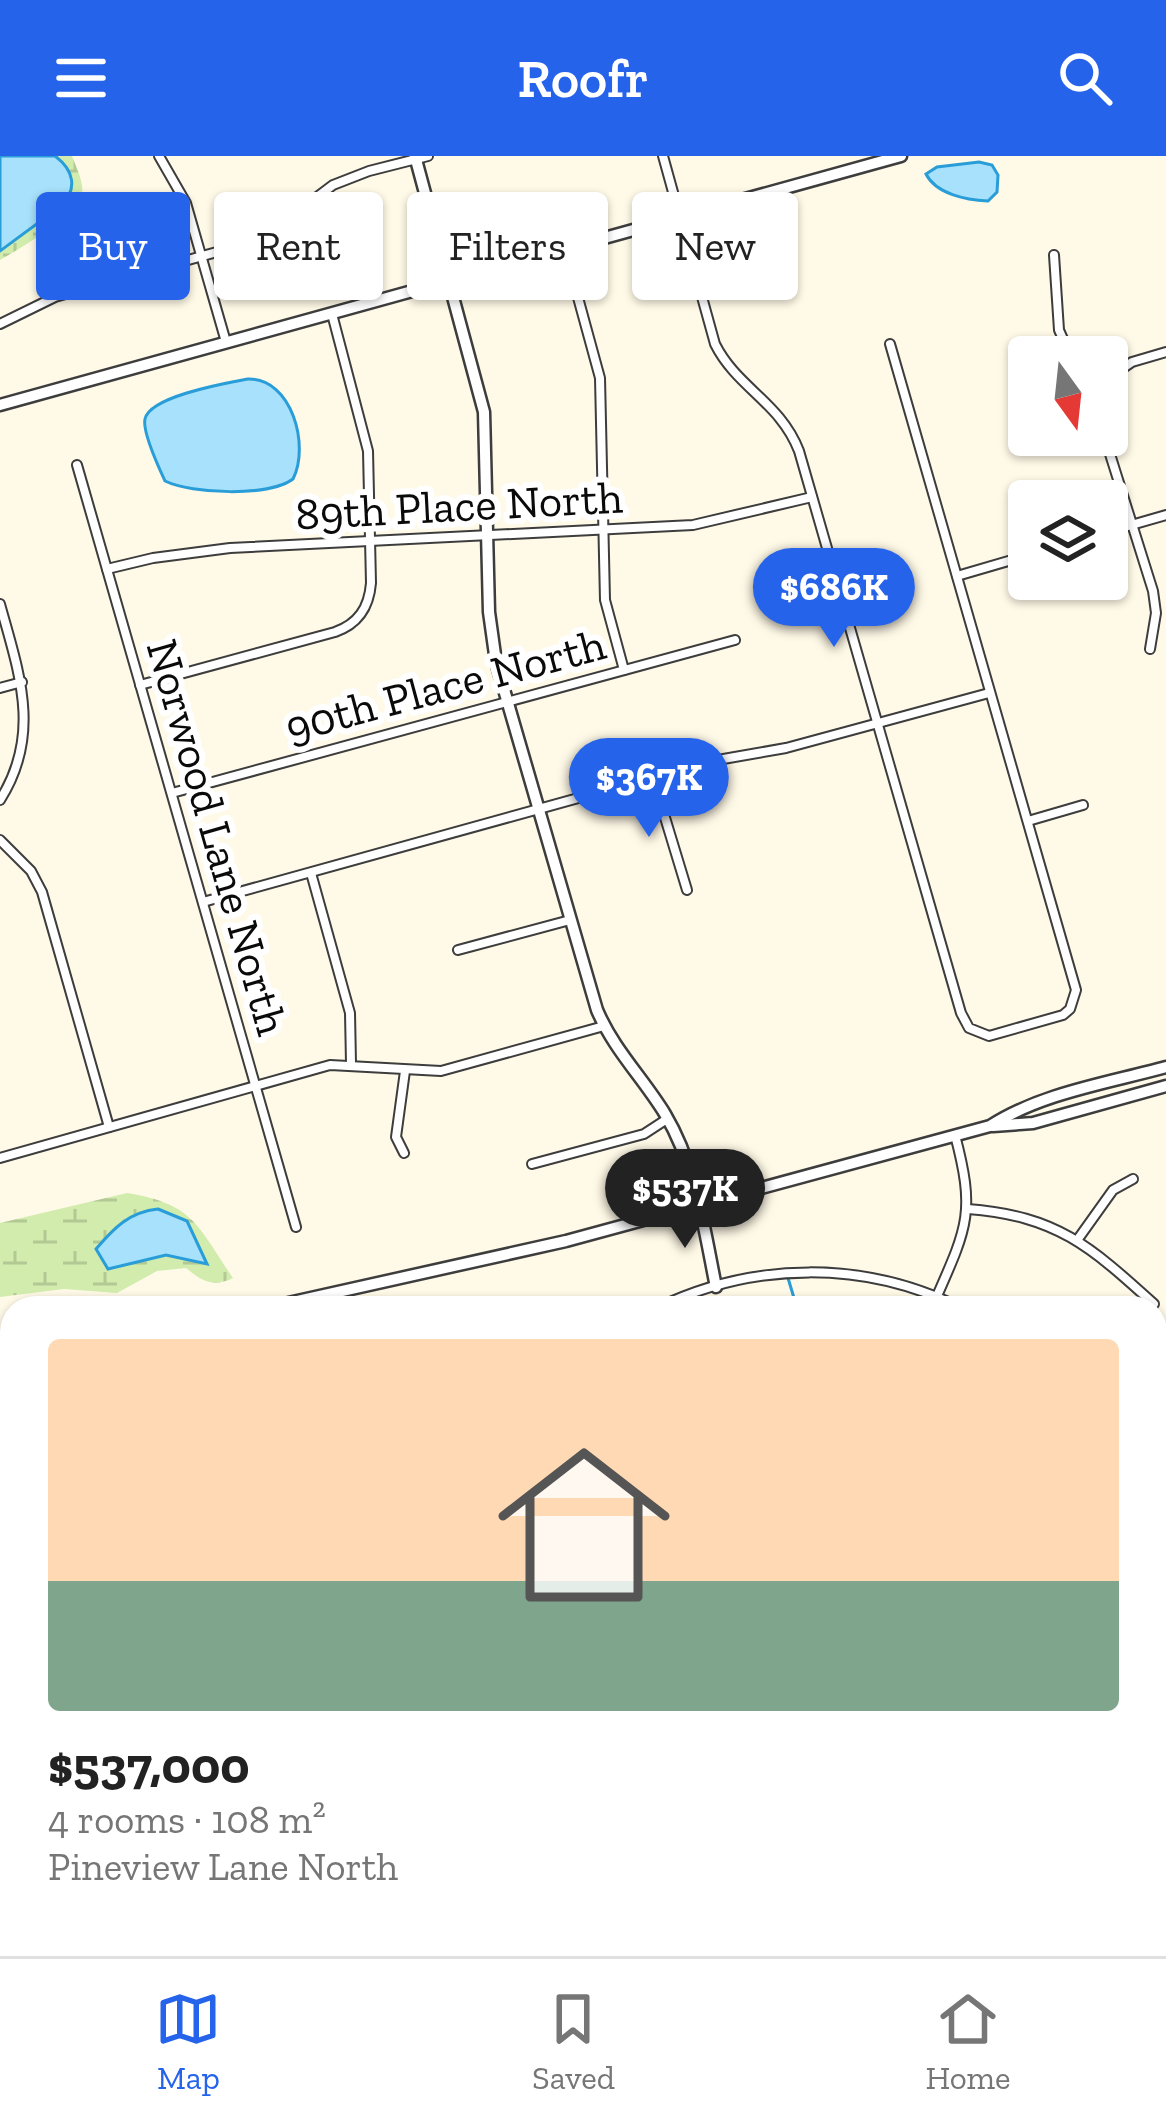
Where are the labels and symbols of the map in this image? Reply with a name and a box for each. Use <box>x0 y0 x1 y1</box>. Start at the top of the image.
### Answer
north arrow <box>1008 336 1128 456</box>
street label: 89th Place North <box>294 470 624 542</box>
pin: $686K <box>750 548 918 650</box>
street label: 90th Place North <box>279 617 611 755</box>
street label: Norwood Lane North <box>135 633 299 1041</box>
pin: $367K <box>565 738 733 840</box>
pin: $537K <box>601 1149 769 1251</box>

